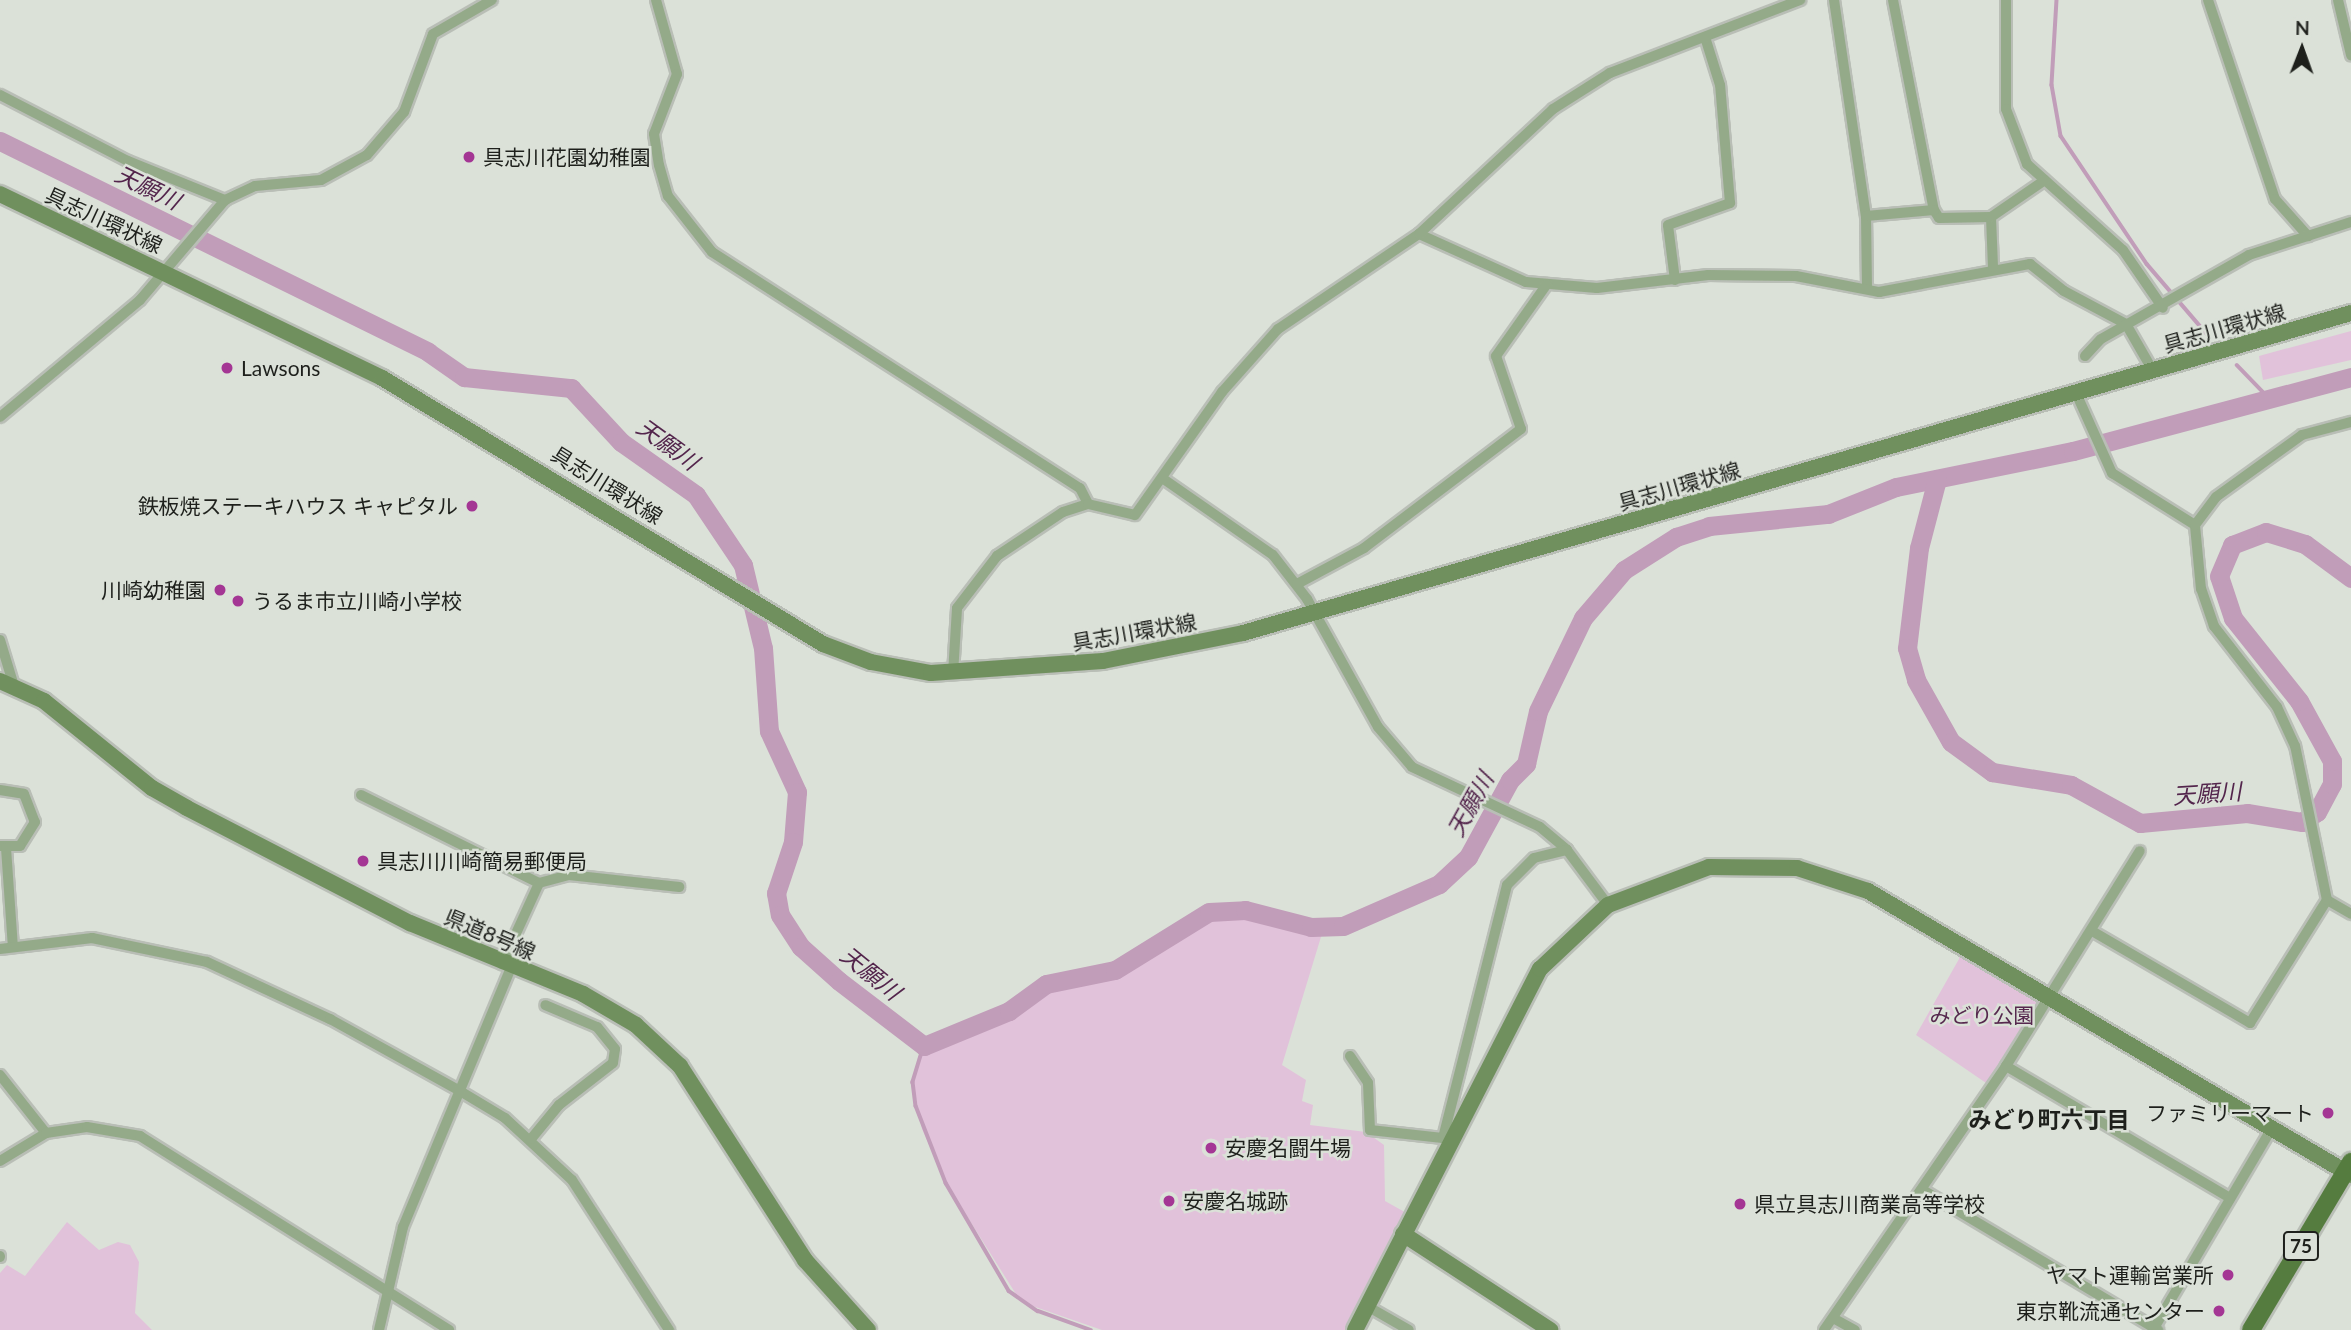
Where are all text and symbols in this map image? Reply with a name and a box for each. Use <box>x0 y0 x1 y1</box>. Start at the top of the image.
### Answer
north arrow <box>2267 14 2337 84</box>
text: N <box>2295 16 2310 39</box>
place label: 具志川花園幼稚園 <box>483 144 651 170</box>
marker: 具志川花園幼稚園 <box>461 149 477 165</box>
water label: 天願川 <box>111 159 185 215</box>
street label: 具志川環状線 <box>42 182 166 258</box>
street label: 具志川環状線 <box>2160 299 2288 357</box>
place label: Lawsons <box>241 355 320 381</box>
marker: Lawsons <box>219 360 235 376</box>
water label: 天願川 <box>632 413 704 475</box>
street label: 具志川環状線 <box>547 441 667 529</box>
street label: 具志川環状線 <box>1615 457 1743 515</box>
place label: 鉄板焼ステーキハウス キャピタル <box>138 493 458 519</box>
marker: 鉄板焼ステーキハウス キャピタル <box>464 498 480 514</box>
place label: 川崎幼稚園 <box>101 577 206 603</box>
marker: 川崎幼稚園 <box>212 582 228 598</box>
place label: うるま市立川崎小学校 <box>252 588 462 614</box>
marker: うるま市立川崎小学校 <box>230 593 246 609</box>
street label: 具志川環状線 <box>1070 609 1198 655</box>
water label: 天願川 <box>1441 767 1499 841</box>
water label: 天願川 <box>2172 777 2242 809</box>
place label: 具志川川崎簡易郵便局 <box>377 848 587 874</box>
marker: 具志川川崎簡易郵便局 <box>355 853 371 869</box>
street label: 県道8号線 <box>441 904 539 964</box>
water label: 天願川 <box>836 941 906 1005</box>
park label: みどり公園 <box>1930 1002 2034 1028</box>
place label: ファミリーマート <box>2146 1100 2314 1126</box>
district label: みどり町六丁目 <box>1969 1105 2129 1133</box>
marker: ファミリーマート <box>2320 1105 2336 1121</box>
place label: 安慶名闘牛場 <box>1225 1135 1351 1161</box>
marker: 安慶名闘牛場 <box>1203 1140 1219 1156</box>
place label: 安慶名城跡 <box>1183 1188 1288 1214</box>
place label: 県立具志川商業高等学校 <box>1754 1191 1985 1217</box>
marker: 安慶名城跡 <box>1161 1193 1177 1209</box>
marker: 県立具志川商業高等学校 <box>1732 1196 1748 1212</box>
road number: 75 <box>2282 1230 2320 1262</box>
place label: ヤマト運輸営業所 <box>2046 1262 2214 1288</box>
marker: ヤマト運輸営業所 <box>2220 1267 2236 1283</box>
place label: 東京靴流通センター <box>2016 1298 2205 1324</box>
marker: 東京靴流通センター <box>2211 1303 2227 1319</box>

